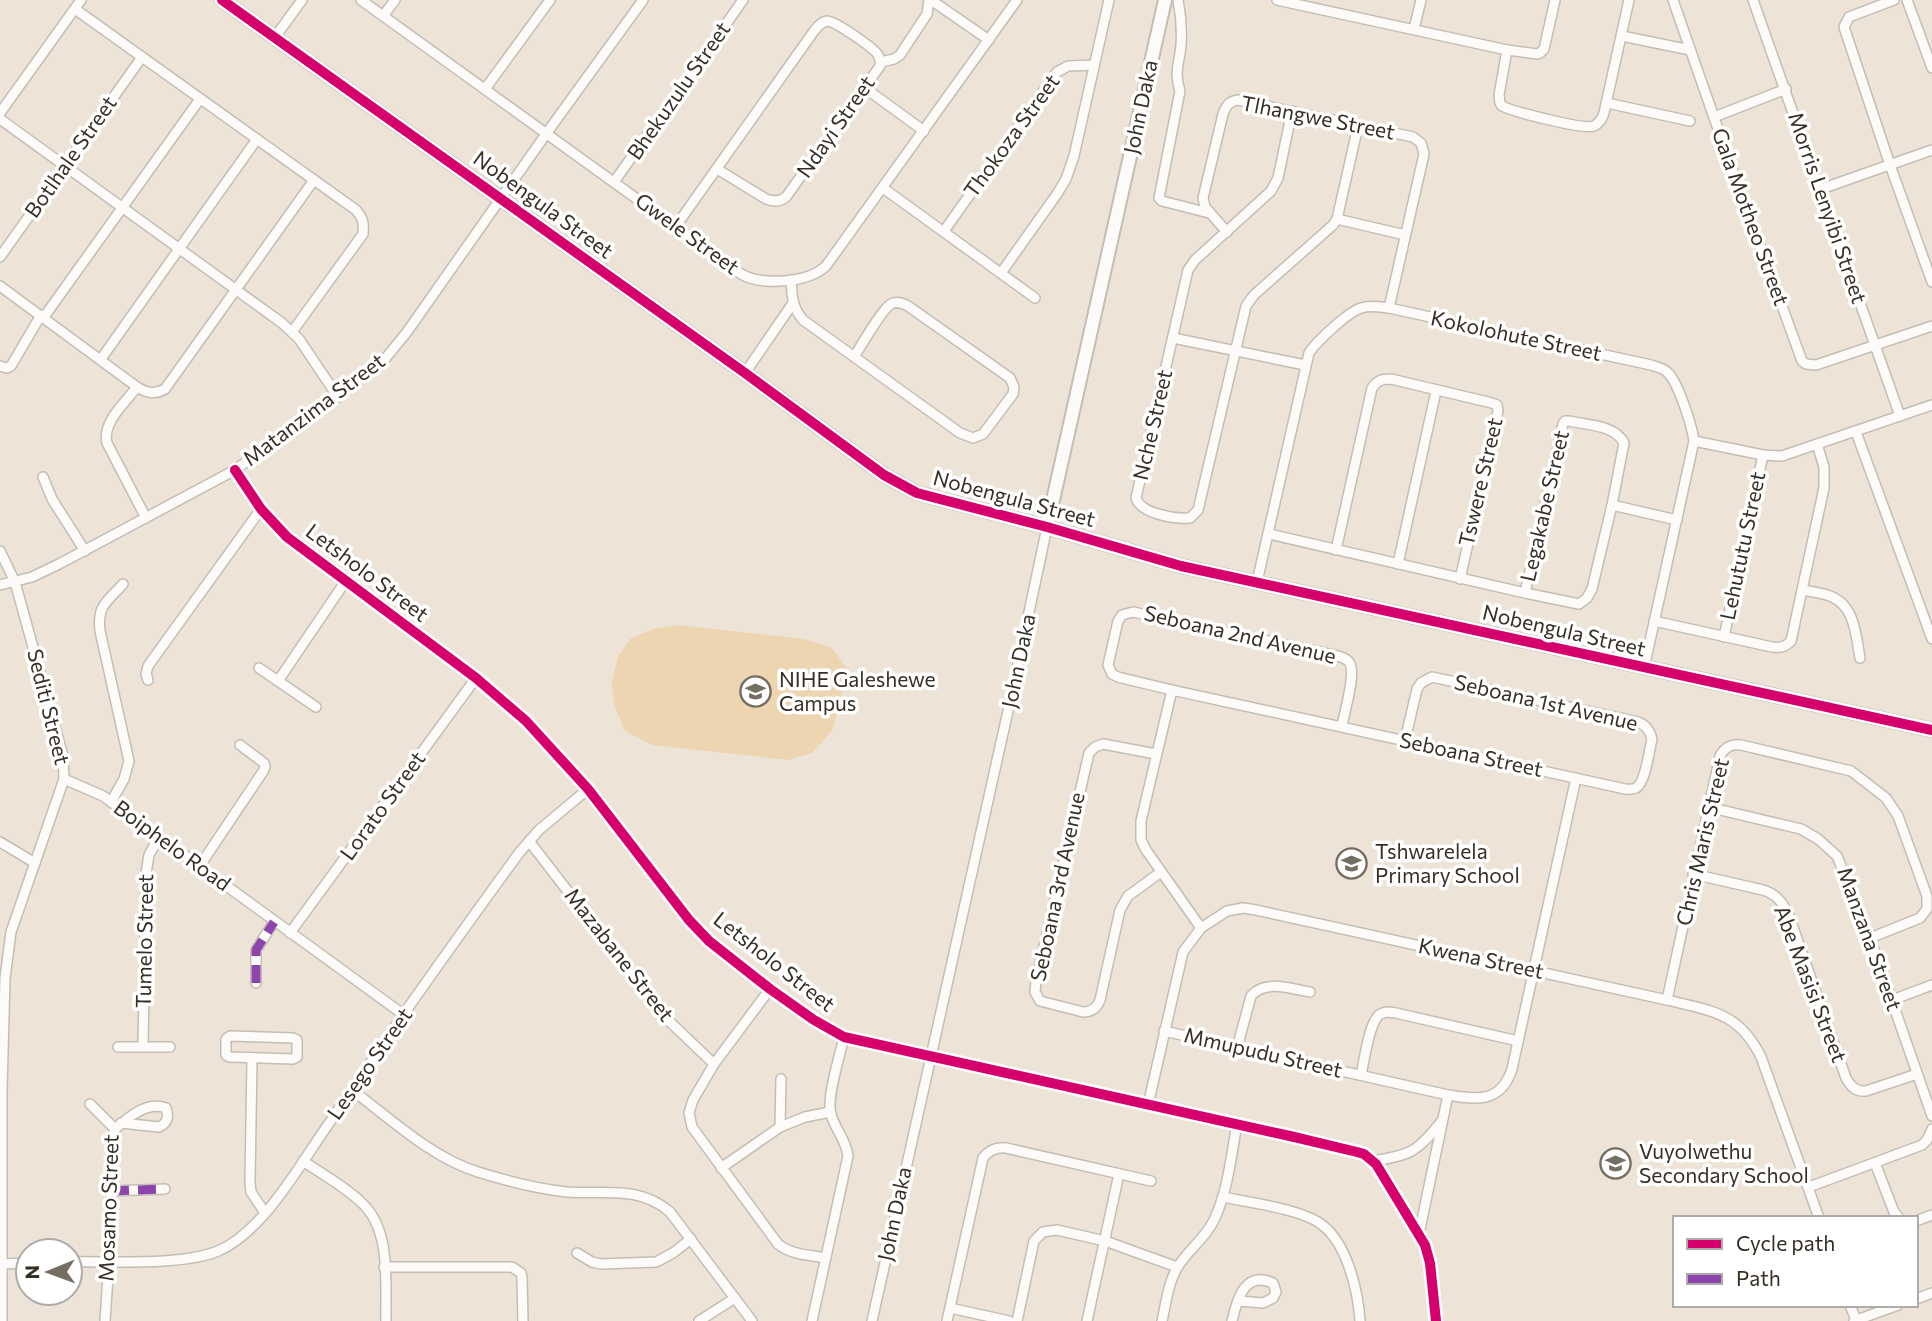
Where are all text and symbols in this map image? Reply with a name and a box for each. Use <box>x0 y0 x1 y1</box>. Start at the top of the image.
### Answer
street label: Bhekuzulu Street <box>621 16 735 164</box>
street label: John Daka <box>1117 57 1162 156</box>
street label: Thokoza Street <box>958 69 1064 202</box>
street label: Ndayi Street <box>791 70 879 182</box>
street label: Tlhangwe Street <box>1239 89 1397 144</box>
street label: Botlhale Street <box>19 91 121 222</box>
street label: Morris Lenyibi Street <box>1784 109 1873 306</box>
street label: Gala Motheo Street <box>1708 124 1795 309</box>
street label: Nobengula Street <box>469 145 619 263</box>
street label: Gwele Street <box>631 187 745 279</box>
street label: Kokolohute Street <box>1429 304 1604 365</box>
street label: Matanzima Street <box>237 347 389 470</box>
street label: Nche Street <box>1127 367 1176 482</box>
street label: Tswere Street <box>1453 415 1506 548</box>
street label: Legakabe Street <box>1514 428 1573 584</box>
street label: Nobengula Street <box>931 464 1098 531</box>
street label: Lehututu Street <box>1714 469 1769 622</box>
street label: Letsholo Street <box>302 518 434 626</box>
street label: Seboana 2nd Avenue <box>1142 599 1339 668</box>
street label: Nobengula Street <box>1480 599 1648 660</box>
street label: John Daka <box>995 611 1040 710</box>
street label: Sediti Street <box>23 646 76 767</box>
place label: NIHE Galeshewe Campus <box>779 666 936 715</box>
street label: Seboana 1st Avenue <box>1452 668 1640 735</box>
school or university icon: NIHE Galeshewe Campus <box>739 675 773 709</box>
street label: Seboana Street <box>1397 726 1545 781</box>
street label: Lorato Street <box>334 746 430 864</box>
street label: Chris Maris Street <box>1670 755 1733 928</box>
street label: Seboana 3rd Avenue <box>1024 790 1089 983</box>
street label: Boiphelo Road <box>110 794 236 895</box>
place label: Tshwarelela Primary School <box>1375 838 1520 887</box>
school or university icon: Tshwarelela Primary School <box>1335 847 1369 881</box>
street label: Manzana Street <box>1833 863 1908 1014</box>
street label: Tumelo Street <box>130 874 157 1008</box>
street label: Mazabane Street <box>560 882 680 1026</box>
street label: Abe Masisi Street <box>1770 901 1853 1066</box>
street label: Letsholo Street <box>709 906 841 1016</box>
street label: Kwena Street <box>1416 932 1546 983</box>
street label: Lesego Street <box>321 1002 417 1124</box>
street label: Mmupudu Street <box>1182 1021 1345 1082</box>
street label: Mosamo Street <box>92 1134 123 1282</box>
place label: Vuyolwethu Secondary School <box>1639 1138 1809 1187</box>
school or university icon: Vuyolwethu Secondary School <box>1599 1147 1633 1181</box>
street label: John Daka <box>871 1164 916 1263</box>
legend <box>1673 1216 1918 1307</box>
text: Cycle path <box>1736 1230 1835 1255</box>
north arrow <box>14 1237 84 1307</box>
text: N <box>20 1265 43 1280</box>
text: Path <box>1736 1265 1781 1290</box>

